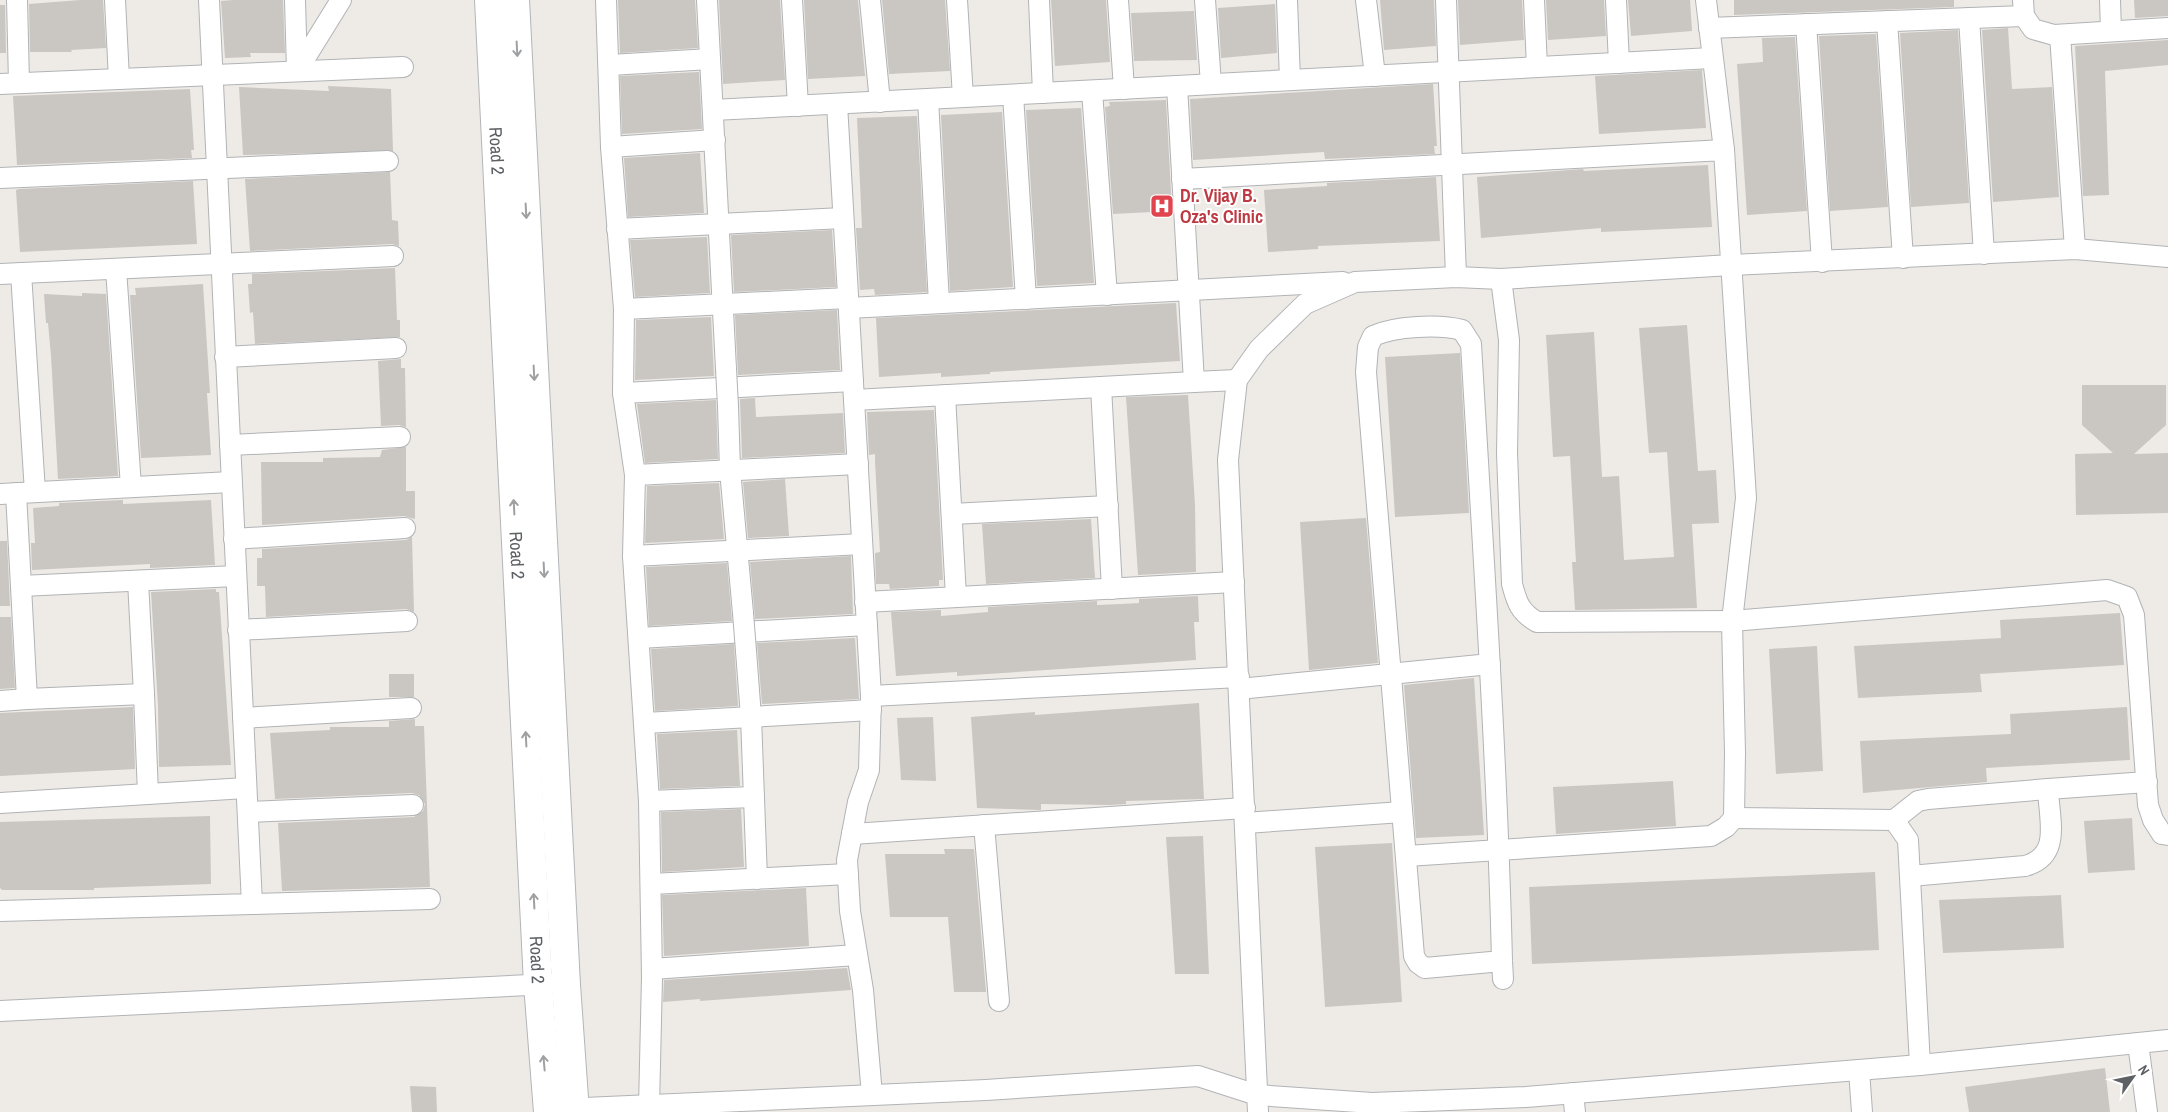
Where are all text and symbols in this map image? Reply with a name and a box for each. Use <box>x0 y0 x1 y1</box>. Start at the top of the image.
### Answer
one-way arrow <box>513 40 522 56</box>
street label: Road 2 <box>483 126 511 175</box>
place label: Dr. Vijay B. Oza's Clinic <box>1180 183 1263 229</box>
hospital icon: Dr. Vijay B. Oza's Clinic <box>1149 193 1175 219</box>
one-way arrow <box>521 203 530 219</box>
one-way arrow <box>530 365 539 381</box>
one-way arrow <box>510 499 519 515</box>
street label: Road 2 <box>503 531 531 580</box>
one-way arrow <box>540 562 549 578</box>
one-way arrow <box>521 731 530 747</box>
one-way arrow <box>529 894 538 910</box>
street label: Road 2 <box>524 935 551 984</box>
north arrow <box>2108 1052 2158 1102</box>
one-way arrow <box>540 1056 549 1072</box>
text: N <box>2134 1062 2154 1078</box>

